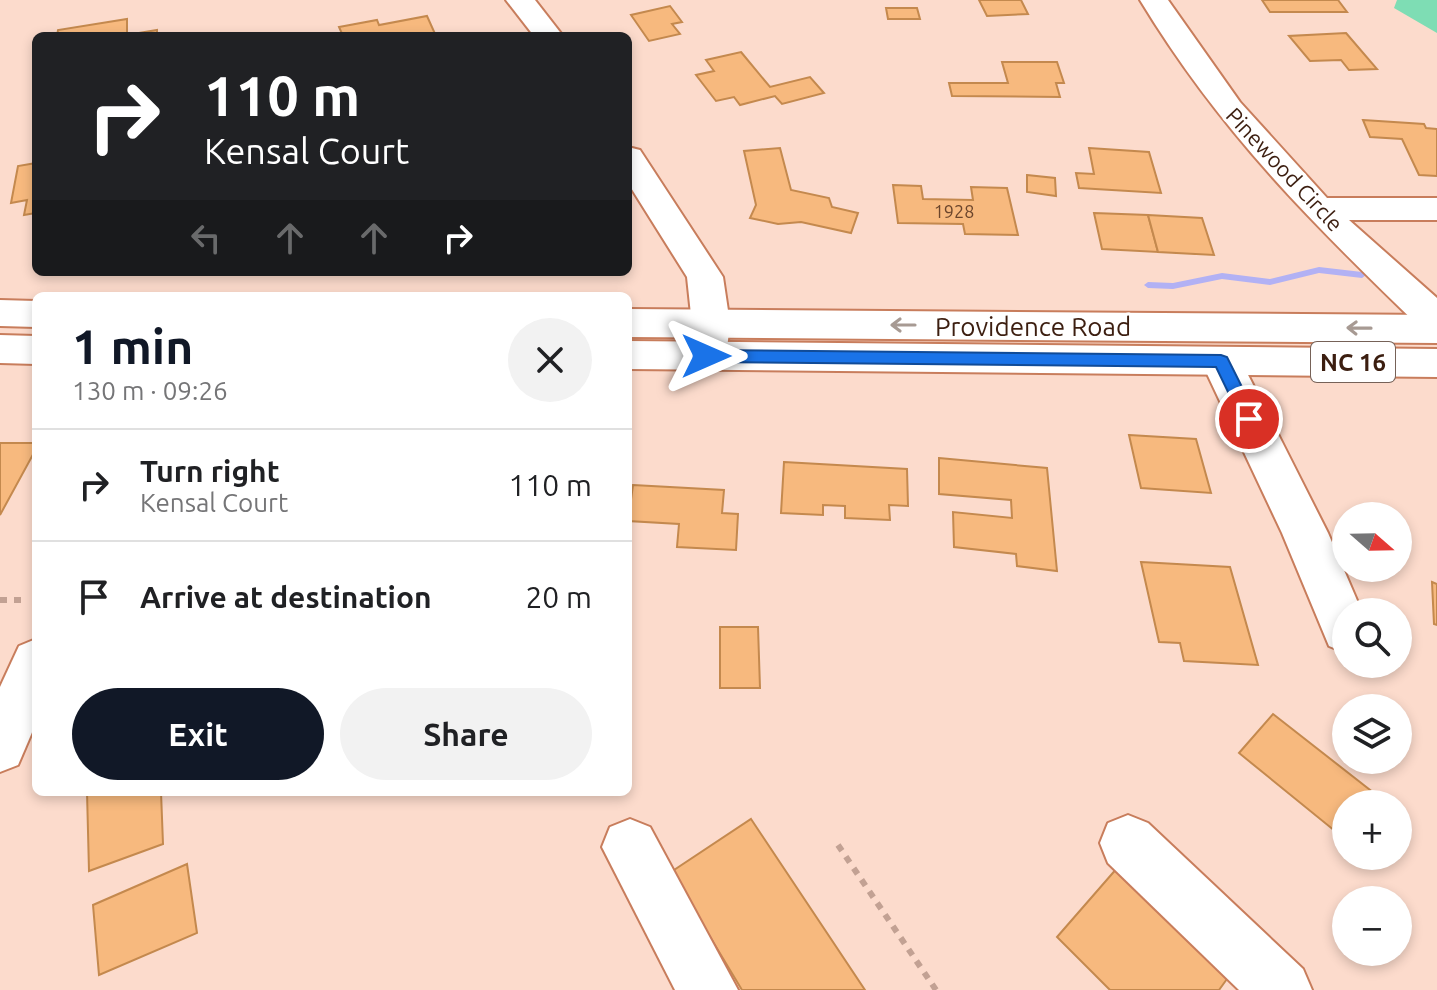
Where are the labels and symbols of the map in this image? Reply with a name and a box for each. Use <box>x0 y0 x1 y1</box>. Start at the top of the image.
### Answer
street label: Pinewood Circle <box>1222 102 1348 236</box>
house number: 1928 <box>934 201 974 221</box>
street label: Providence Road <box>935 312 1131 341</box>
position arrow <box>664 314 748 398</box>
one-way arrow <box>890 317 917 333</box>
one-way arrow <box>1346 321 1373 336</box>
road number: NC 16 <box>1311 342 1395 382</box>
pin <box>1215 385 1283 453</box>
north arrow <box>1332 502 1412 582</box>

